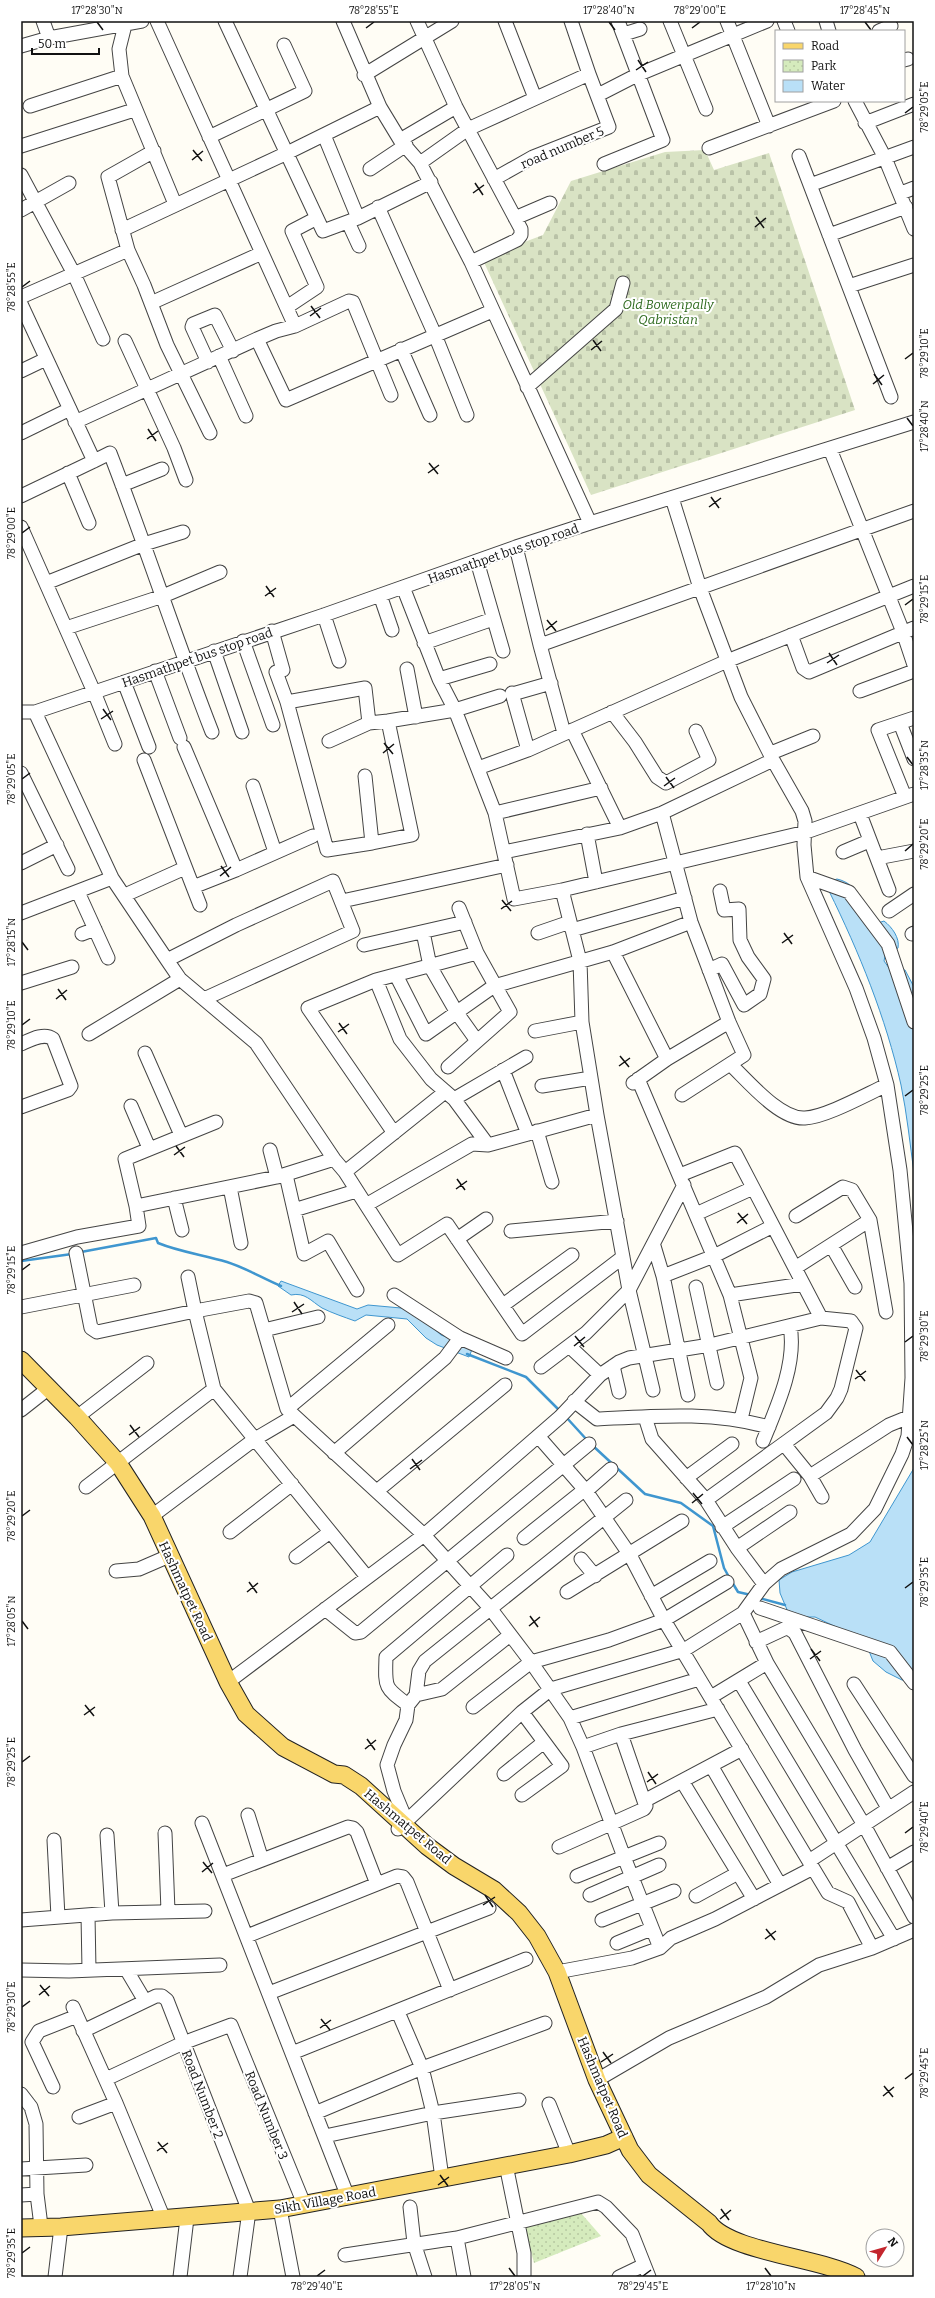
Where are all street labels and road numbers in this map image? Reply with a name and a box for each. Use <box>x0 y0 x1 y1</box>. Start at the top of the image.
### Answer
street label: road number 5 <box>518 123 606 172</box>
street label: Hasmathpet bus stop road <box>426 520 581 586</box>
street label: Hasmathpet bus stop road <box>120 624 275 690</box>
street label: Hashmatpet Road <box>156 1539 215 1644</box>
street label: Hashmatpet Road <box>361 1786 454 1867</box>
street label: Hashmatpet Road <box>574 2034 631 2140</box>
street label: Road Number 2 <box>179 2048 226 2141</box>
street label: Road Number 3 <box>242 2069 291 2162</box>
street label: Sikh Village Road <box>273 2184 377 2217</box>

